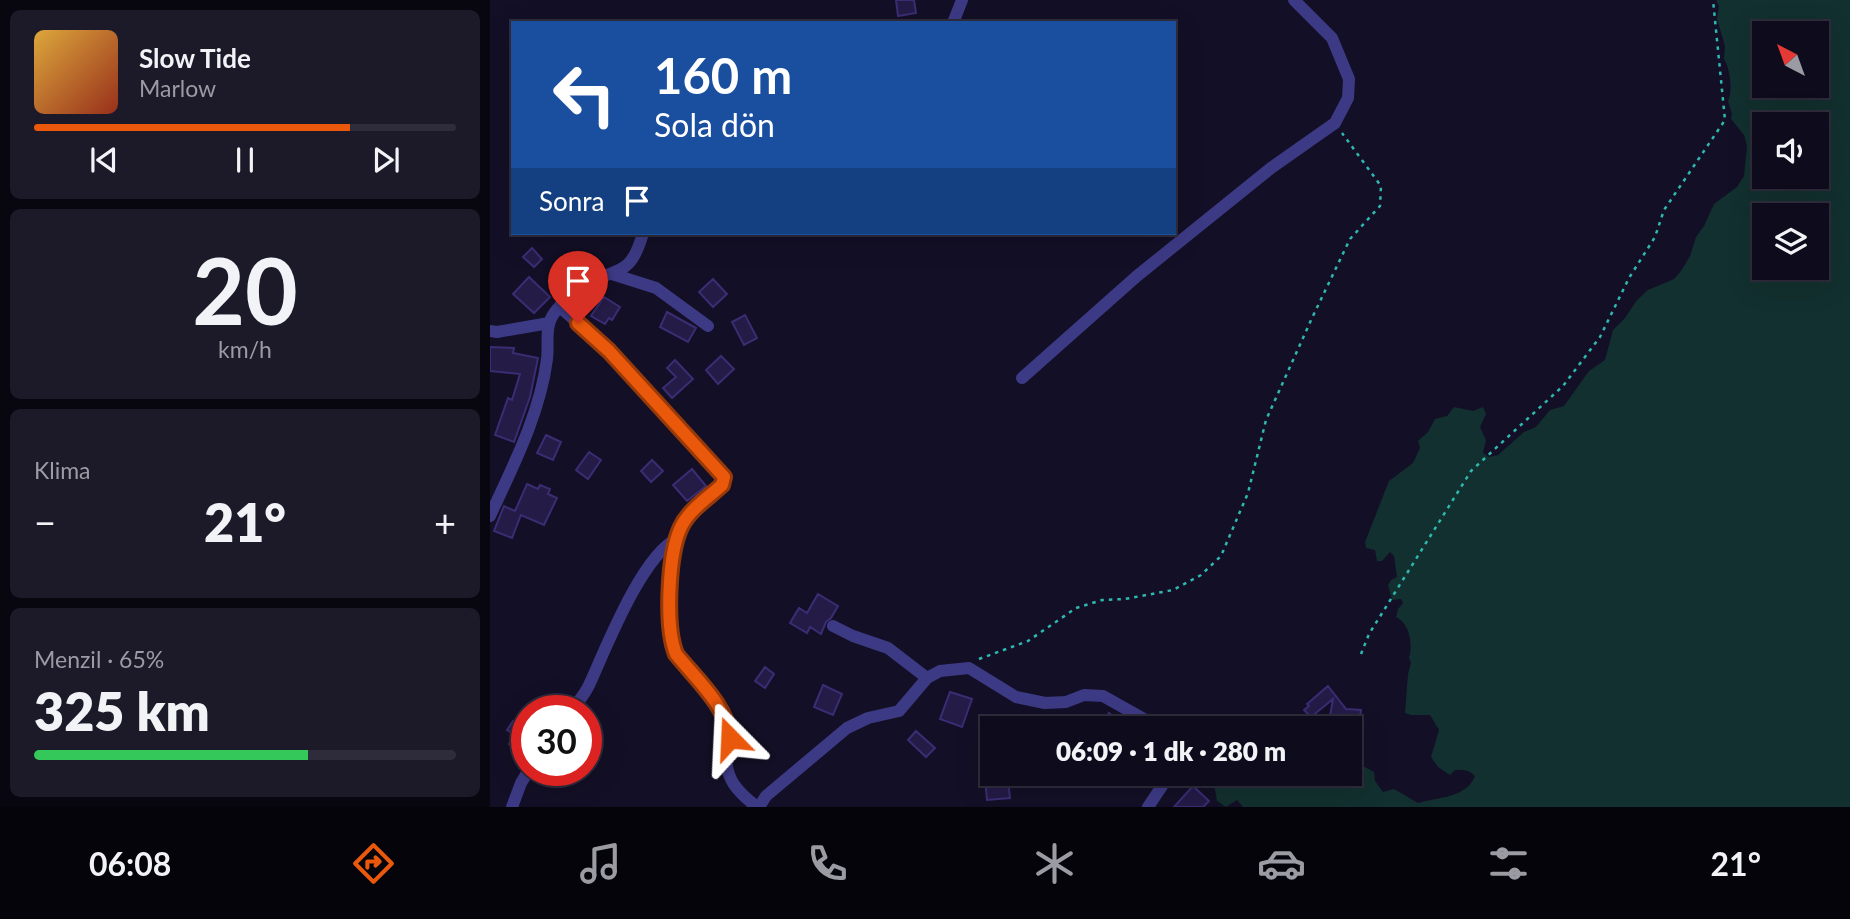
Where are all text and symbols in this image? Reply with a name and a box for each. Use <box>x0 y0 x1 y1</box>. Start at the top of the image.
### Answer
north arrow <box>1752 21 1829 98</box>
map controls <box>1752 21 1829 280</box>
text: Slow Tide <box>139 42 251 74</box>
text: 160 m <box>654 46 792 104</box>
icon: left <box>539 49 630 140</box>
text: Marlow <box>139 74 216 102</box>
text: Sola dön <box>654 105 775 144</box>
button: sound <box>1752 112 1829 189</box>
icon: previous <box>85 141 123 179</box>
icon: pause <box>226 141 264 179</box>
icon: next <box>367 141 405 179</box>
icon: arrive <box>618 182 656 220</box>
text: Sonra <box>539 185 604 217</box>
button: layers <box>1752 203 1829 280</box>
text: 20 <box>192 235 298 344</box>
pin <box>548 251 608 323</box>
icon: arrive <box>559 262 597 300</box>
text: km/h <box>218 335 272 363</box>
text: Klima <box>34 456 91 484</box>
text: 21° <box>204 491 286 553</box>
text: − <box>34 499 56 545</box>
text: + <box>434 499 456 545</box>
text: Menzil · 65% <box>34 645 164 673</box>
text: 325 km <box>34 680 210 742</box>
speed limit sign: 30 <box>511 695 602 786</box>
position arrow <box>693 701 767 775</box>
text: 06:09 · 1 dk · 280 m <box>1056 735 1286 767</box>
icon: directions <box>349 839 398 888</box>
icon: music <box>576 839 625 888</box>
icon: phone <box>803 839 852 888</box>
icon: climate <box>1030 839 1079 888</box>
icon: car <box>1257 839 1306 888</box>
icon: filters <box>1484 839 1533 888</box>
text: 06:08 <box>89 844 171 883</box>
text: 21° <box>1711 844 1761 883</box>

